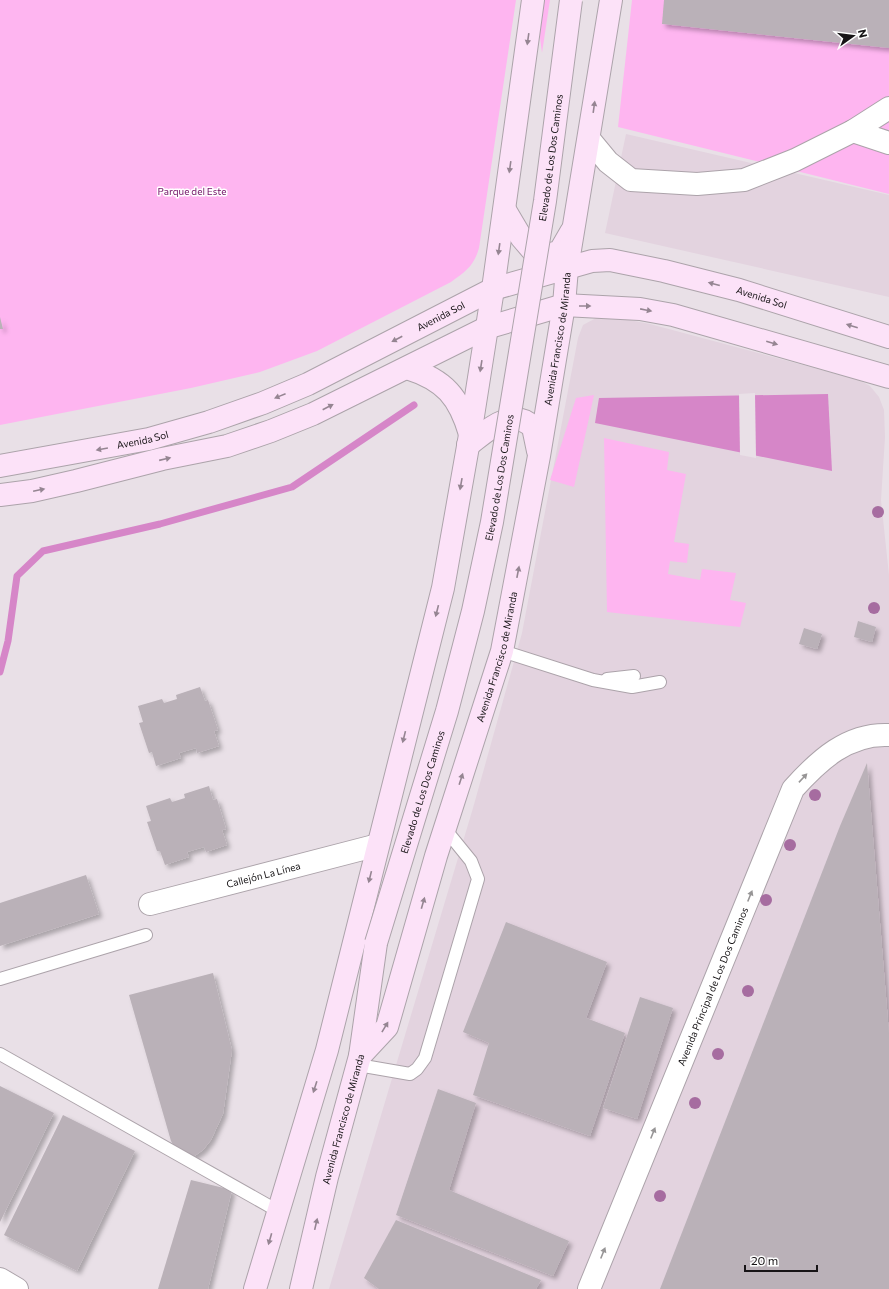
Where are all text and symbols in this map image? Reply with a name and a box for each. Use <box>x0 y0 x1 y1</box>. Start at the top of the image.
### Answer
north arrow <box>833 16 873 56</box>
text: N <box>856 28 870 39</box>
one-way arrow <box>525 33 531 45</box>
street label: Elevado de Los Dos Caminos <box>536 93 565 222</box>
one-way arrow <box>591 101 597 114</box>
one-way arrow <box>507 161 513 173</box>
park label: Parque del Este <box>157 185 227 197</box>
one-way arrow <box>496 243 502 255</box>
street label: Avenida Francisco de Miranda <box>541 272 573 406</box>
one-way arrow <box>708 280 720 286</box>
street label: Avenida Sol <box>735 284 788 311</box>
street label: Avenida Sol <box>415 299 467 333</box>
one-way arrow <box>579 303 592 309</box>
one-way arrow <box>640 307 652 313</box>
one-way arrow <box>845 322 857 328</box>
one-way arrow <box>391 335 402 342</box>
one-way arrow <box>766 340 778 346</box>
one-way arrow <box>477 360 483 373</box>
one-way arrow <box>274 393 285 399</box>
one-way arrow <box>322 403 334 410</box>
street label: Elevado de Los Dos Caminos <box>482 413 516 542</box>
street label: Avenida Sol <box>116 428 170 451</box>
one-way arrow <box>96 446 108 452</box>
one-way arrow <box>159 455 171 461</box>
one-way arrow <box>458 477 464 490</box>
one-way arrow <box>32 486 45 492</box>
one-way arrow <box>515 566 521 579</box>
street label: Avenida Francisco de Miranda <box>474 591 519 723</box>
one-way arrow <box>433 605 439 617</box>
street label: Elevado de Los Dos Caminos <box>398 729 447 855</box>
one-way arrow <box>401 731 407 743</box>
one-way arrow <box>458 772 464 784</box>
one-way arrow <box>798 773 808 783</box>
street label: Callejón La Línea <box>225 859 302 890</box>
one-way arrow <box>367 871 373 883</box>
one-way arrow <box>747 889 753 901</box>
one-way arrow <box>420 897 426 909</box>
street label: Avenida Principal de Los Dos Caminos <box>675 905 750 1067</box>
one-way arrow <box>382 1021 389 1033</box>
street label: Avenida Francisco de Miranda <box>320 1053 366 1185</box>
one-way arrow <box>312 1082 318 1094</box>
one-way arrow <box>650 1126 656 1138</box>
one-way arrow <box>314 1218 320 1230</box>
one-way arrow <box>267 1233 273 1245</box>
one-way arrow <box>601 1246 607 1258</box>
scale bar <box>745 1247 817 1273</box>
text: 20 m <box>751 1253 778 1267</box>

